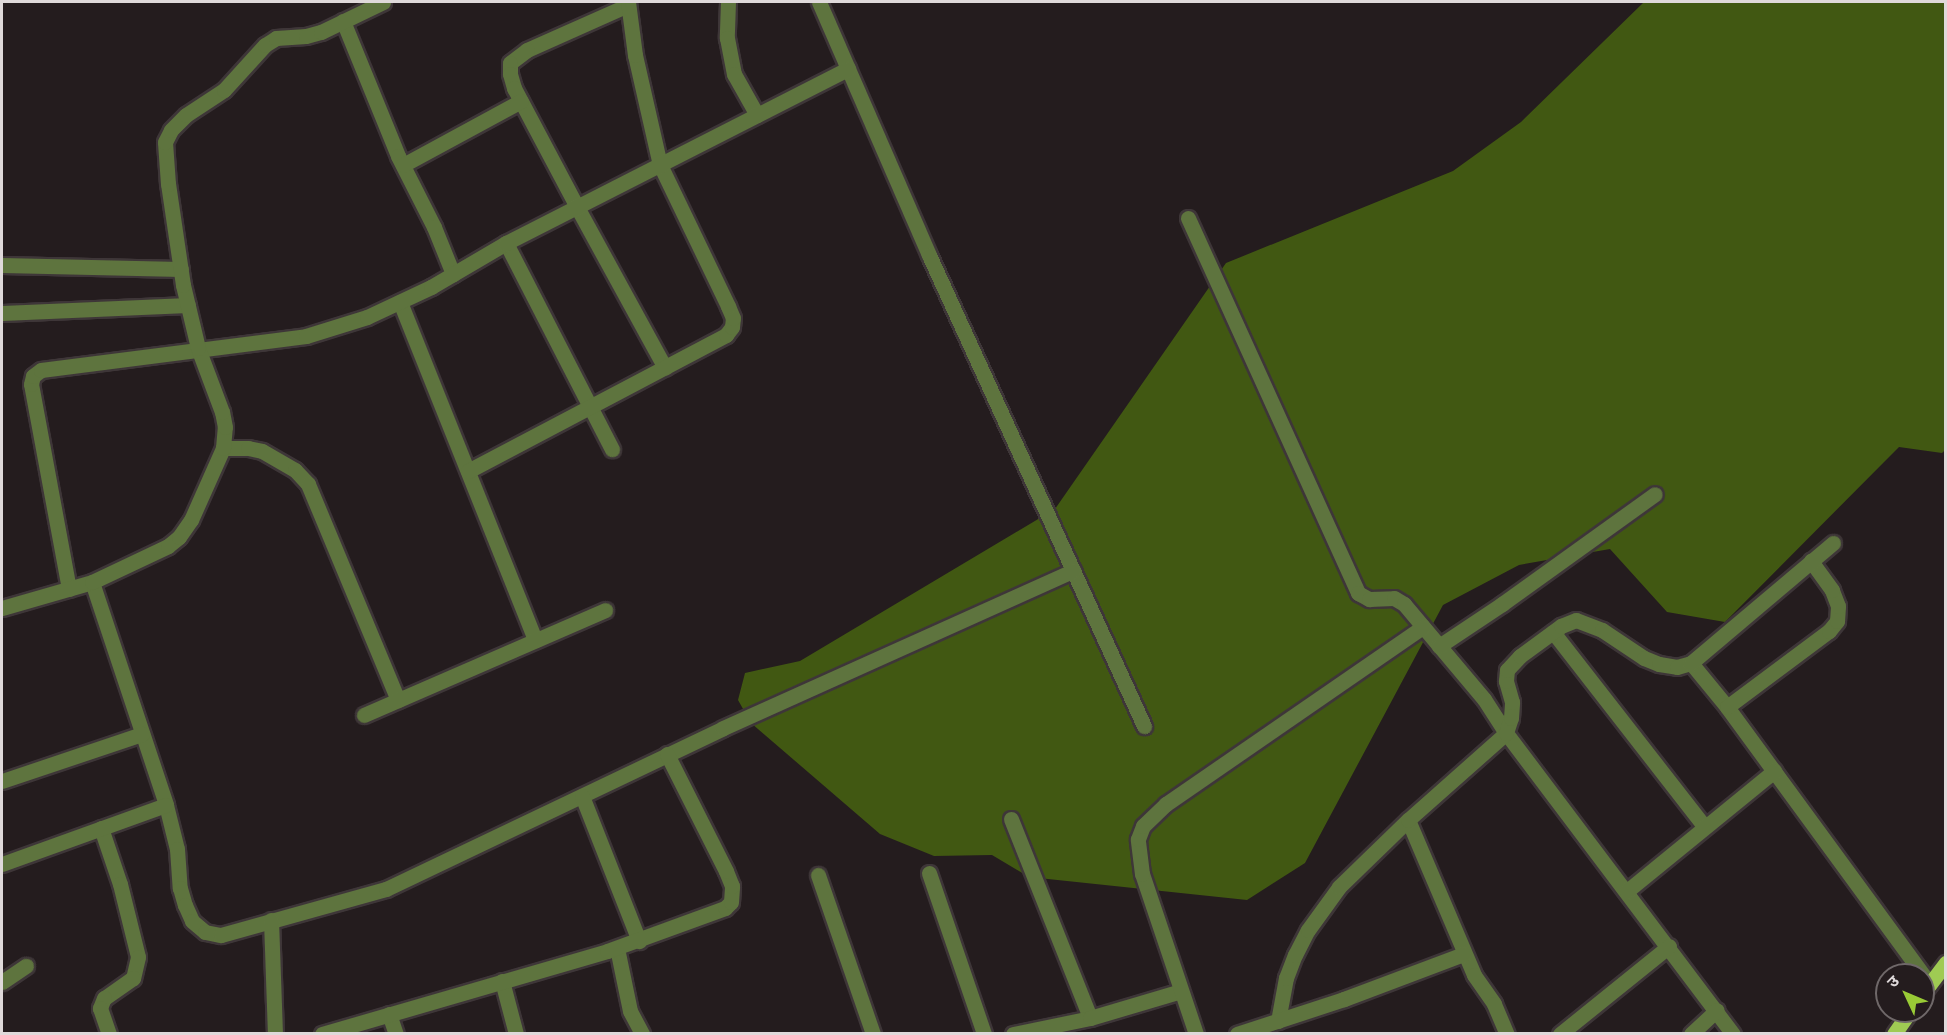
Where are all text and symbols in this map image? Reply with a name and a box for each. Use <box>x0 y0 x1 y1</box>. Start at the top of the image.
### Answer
north arrow <box>1875 963 1935 1023</box>
text: उ <box>1883 972 1903 992</box>

